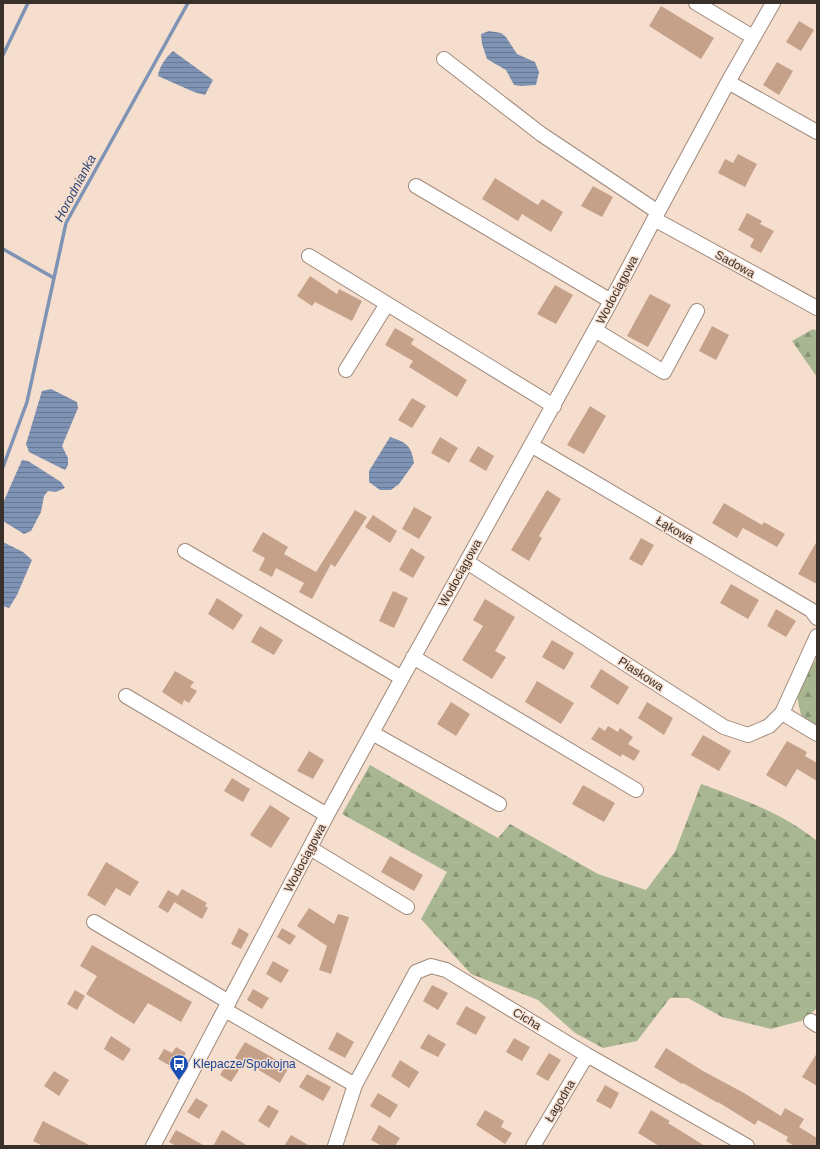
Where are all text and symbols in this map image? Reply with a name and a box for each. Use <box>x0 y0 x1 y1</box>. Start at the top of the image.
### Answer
water label: Horodnianka <box>51 152 99 224</box>
street label: Sadowa <box>713 247 758 281</box>
street label: Wodociągowa <box>593 253 641 326</box>
street label: Łąkowa <box>654 514 697 547</box>
street label: Wodociągowa <box>436 536 484 609</box>
street label: Piaskowa <box>616 654 667 694</box>
street label: Wodociągowa <box>281 821 329 894</box>
street label: Cicha <box>510 1005 544 1033</box>
bus stop icon: Klepacze/Spokojna <box>168 1053 190 1081</box>
place label: Klepacze/Spokojna <box>193 1057 296 1071</box>
street label: Łagodna <box>542 1077 578 1125</box>

